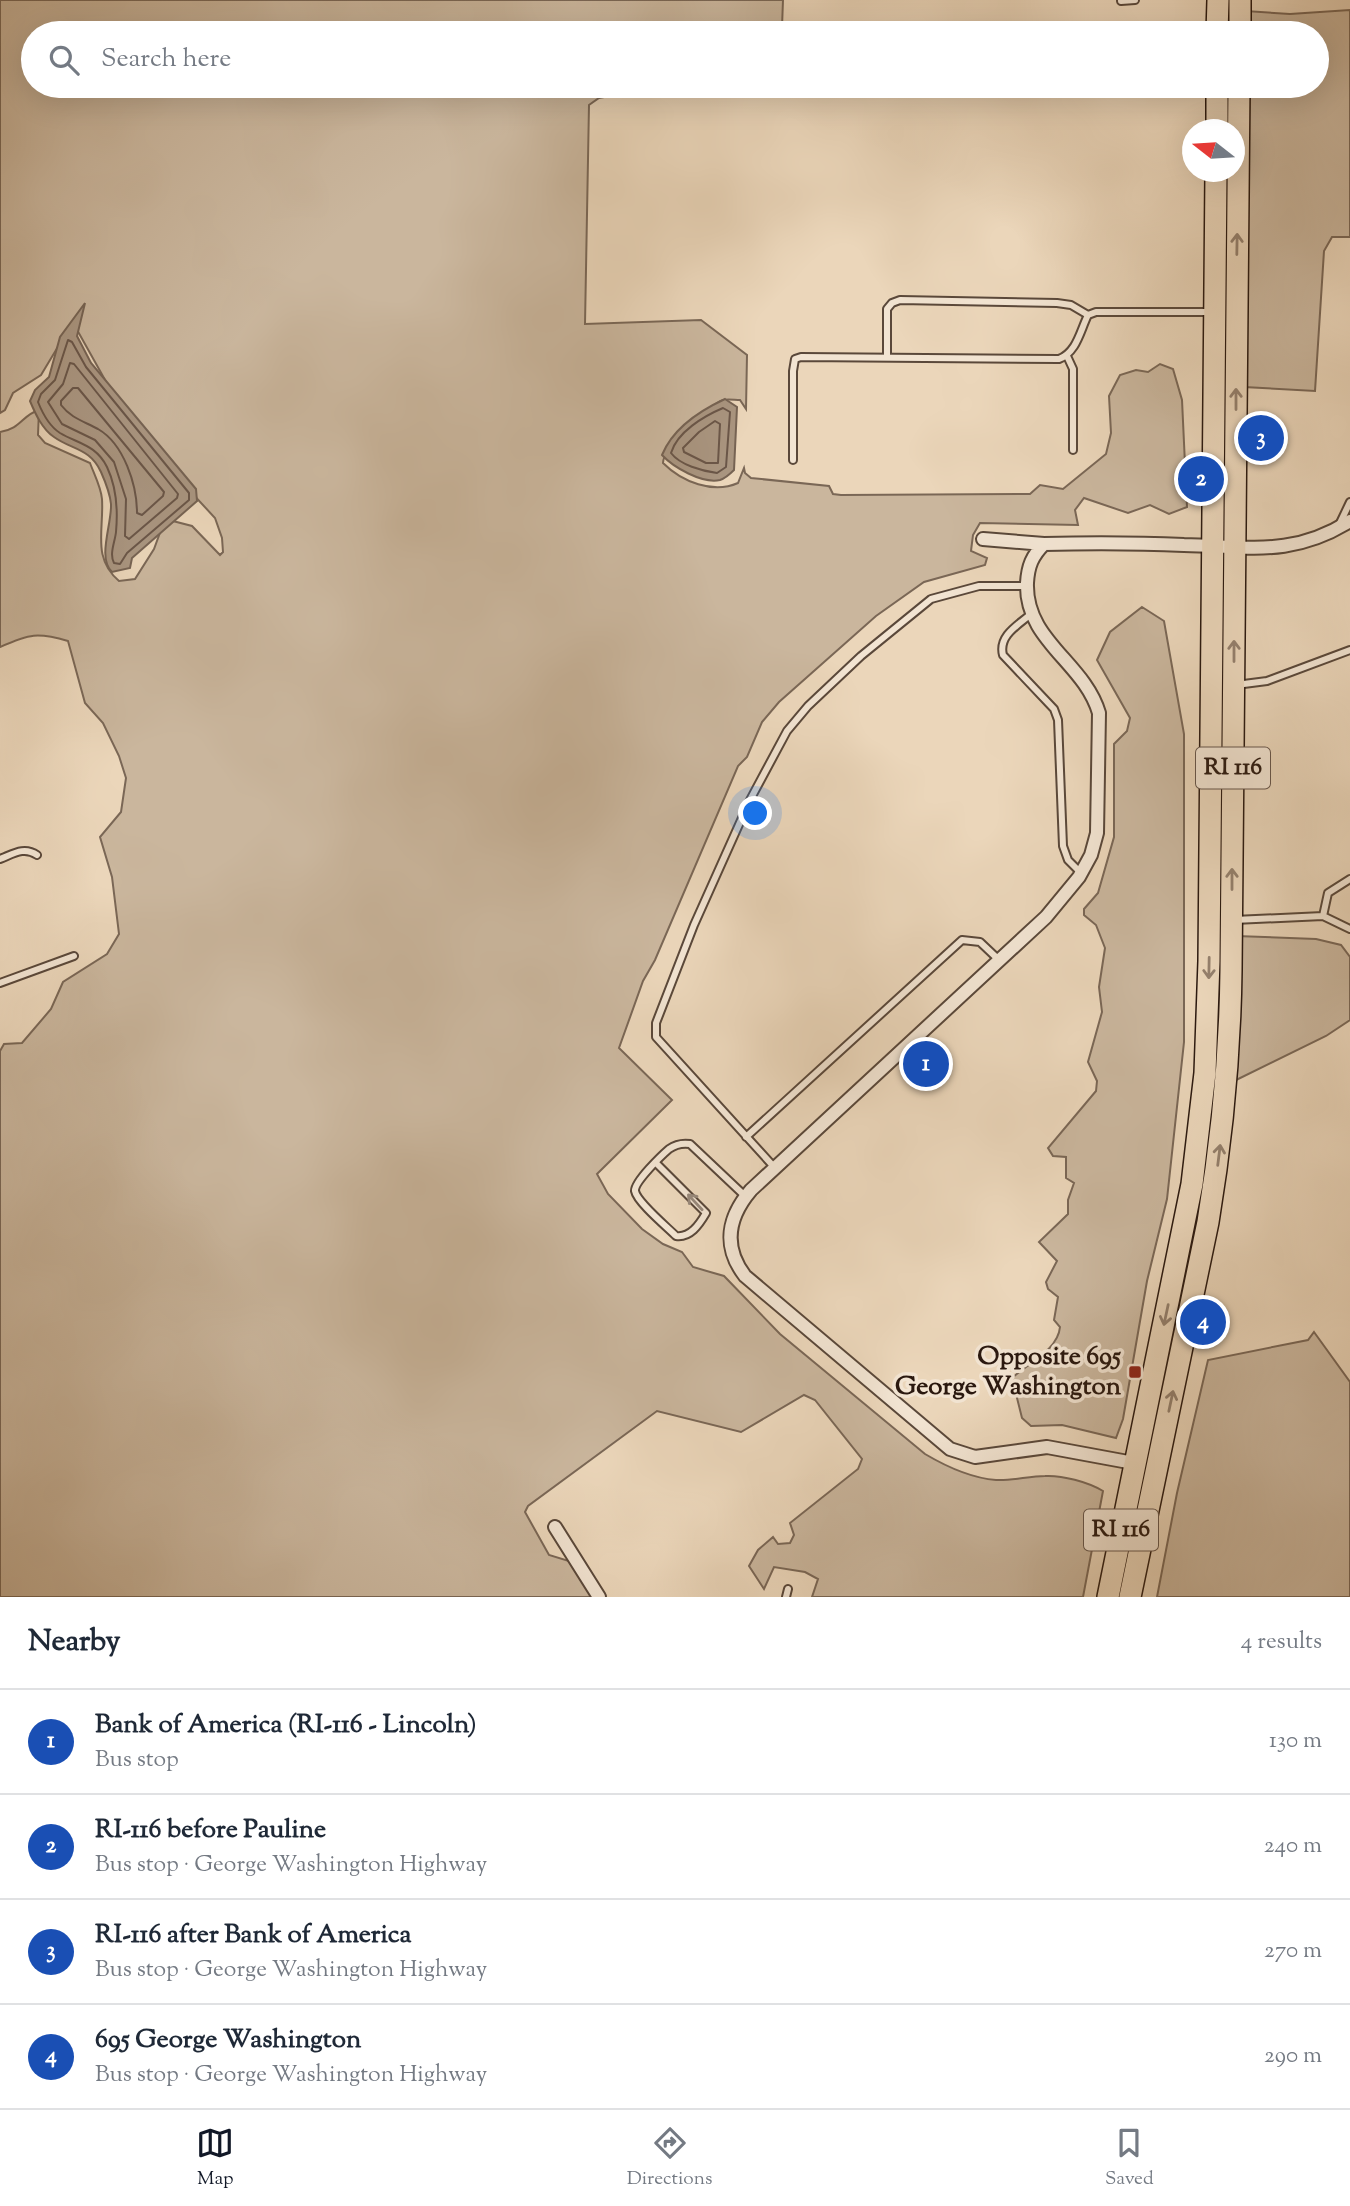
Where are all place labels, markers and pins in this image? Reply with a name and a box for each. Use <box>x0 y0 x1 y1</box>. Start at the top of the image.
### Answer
pin: 3 <box>1238 412 1284 464</box>
pin: 2 <box>1178 453 1224 505</box>
pin: 1 <box>903 1038 949 1090</box>
pin: 4 <box>1180 1296 1226 1348</box>
place label: Opposite 695 George Washington <box>895 1339 1122 1406</box>
marker: Opposite 695 George Washington <box>1127 1364 1143 1380</box>

